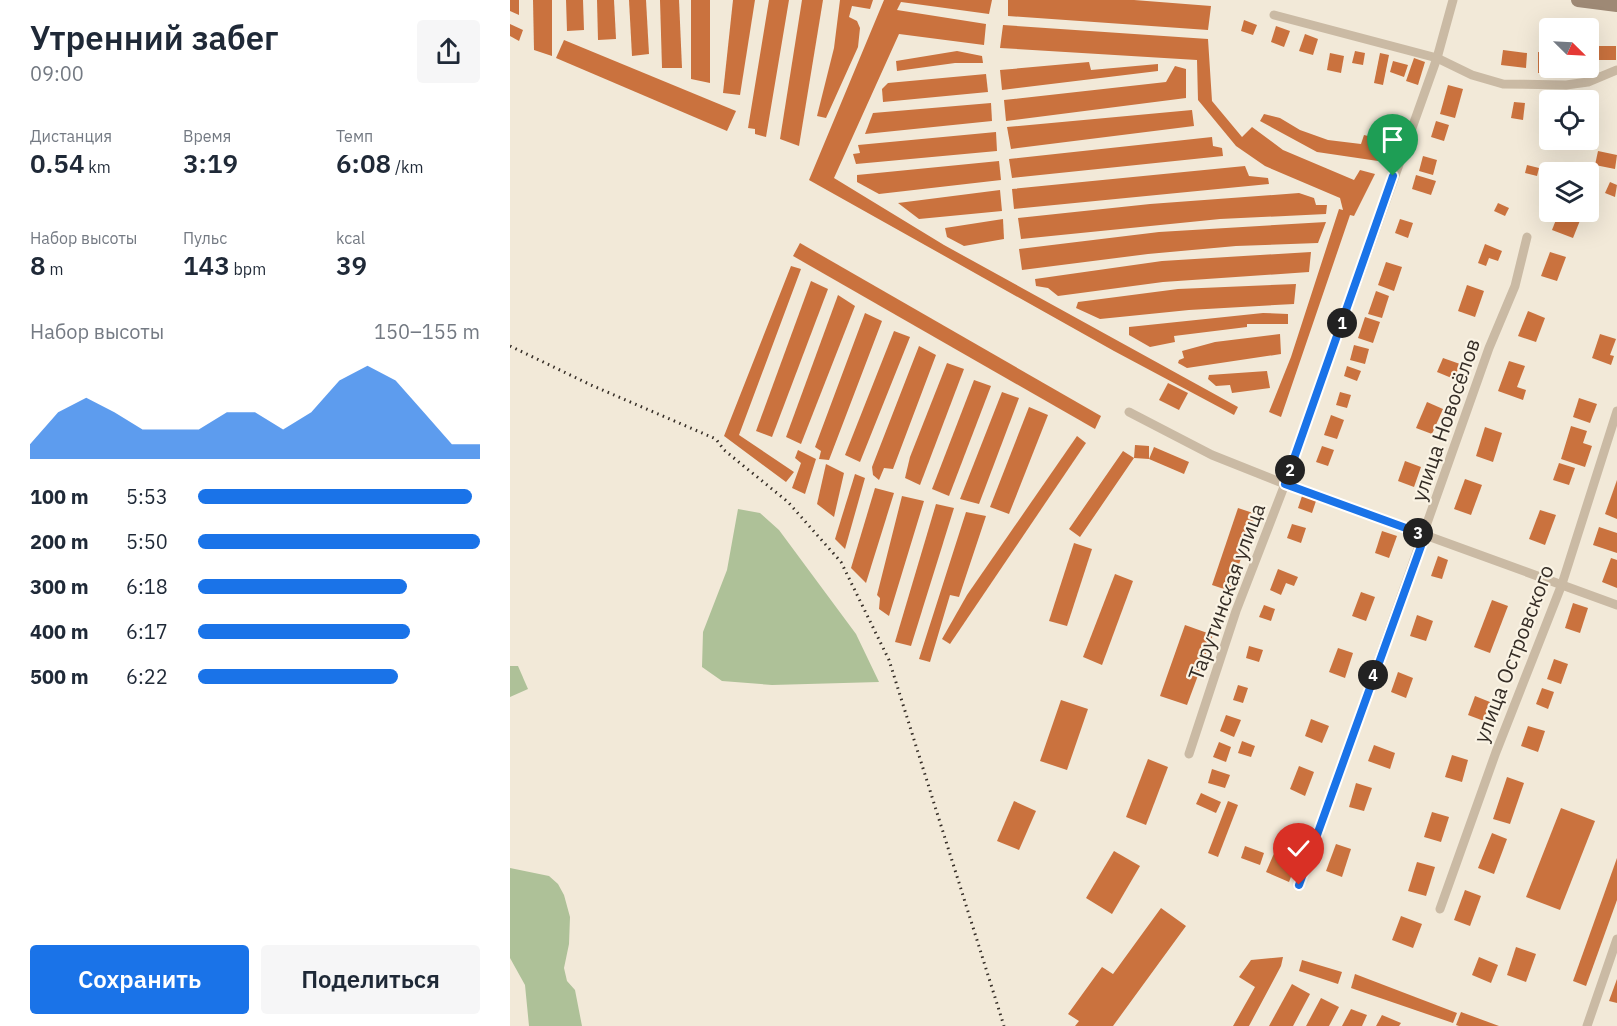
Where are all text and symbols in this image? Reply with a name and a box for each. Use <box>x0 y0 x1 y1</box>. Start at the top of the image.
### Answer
text: Утренний забег <box>30 16 279 59</box>
north arrow <box>1539 18 1599 78</box>
map controls <box>1539 18 1599 222</box>
button: share <box>417 20 480 83</box>
text: 09:00 <box>30 60 84 87</box>
button: locate <box>1539 90 1599 150</box>
pin <box>1367 114 1418 176</box>
icon: arrive <box>1376 123 1409 156</box>
text: Дистанция <box>30 126 112 146</box>
text: Время <box>183 126 231 146</box>
text: Темп <box>336 126 373 146</box>
text: 0.54 <box>30 146 85 180</box>
text: 3:19 <box>183 146 238 180</box>
text: 6:08 <box>336 146 391 180</box>
text: km <box>85 157 111 177</box>
text: /km <box>391 157 423 177</box>
button: layers <box>1539 162 1599 222</box>
text: Набор высоты <box>30 228 137 248</box>
text: Пульс <box>183 228 227 248</box>
text: kcal <box>336 228 365 248</box>
text: 8 <box>30 248 46 282</box>
text: 143 <box>183 248 230 282</box>
text: 39 <box>336 248 367 282</box>
text: m <box>46 259 63 279</box>
text: bpm <box>230 259 266 279</box>
pin: 1 <box>1327 308 1357 338</box>
text: 1 <box>1337 313 1347 333</box>
text: Набор высоты <box>30 318 164 345</box>
text: 150–155 m <box>374 318 480 345</box>
street label: улица Новосёлов <box>1404 334 1486 505</box>
pin: 2 <box>1275 455 1305 485</box>
text: 2 <box>1285 460 1295 480</box>
text: 100 m <box>30 483 89 510</box>
text: 5:53 <box>126 483 168 510</box>
street label: Тарутинская улица <box>1181 499 1271 684</box>
pin: 3 <box>1403 518 1433 548</box>
text: 3 <box>1413 523 1423 543</box>
text: 200 m <box>30 528 89 555</box>
text: 5:50 <box>126 528 168 555</box>
street label: улица Островского <box>1466 561 1560 747</box>
text: 300 m <box>30 573 89 600</box>
text: 6:18 <box>126 573 168 600</box>
text: 400 m <box>30 618 89 645</box>
text: 6:17 <box>126 618 168 645</box>
pin: 4 <box>1358 660 1388 690</box>
text: 500 m <box>30 663 89 690</box>
text: 6:22 <box>126 663 168 690</box>
text: 4 <box>1368 665 1378 685</box>
pin <box>1273 823 1324 885</box>
icon: check <box>1282 832 1315 865</box>
button: Сохранить <box>30 945 249 1014</box>
button: Поделиться <box>261 945 480 1014</box>

